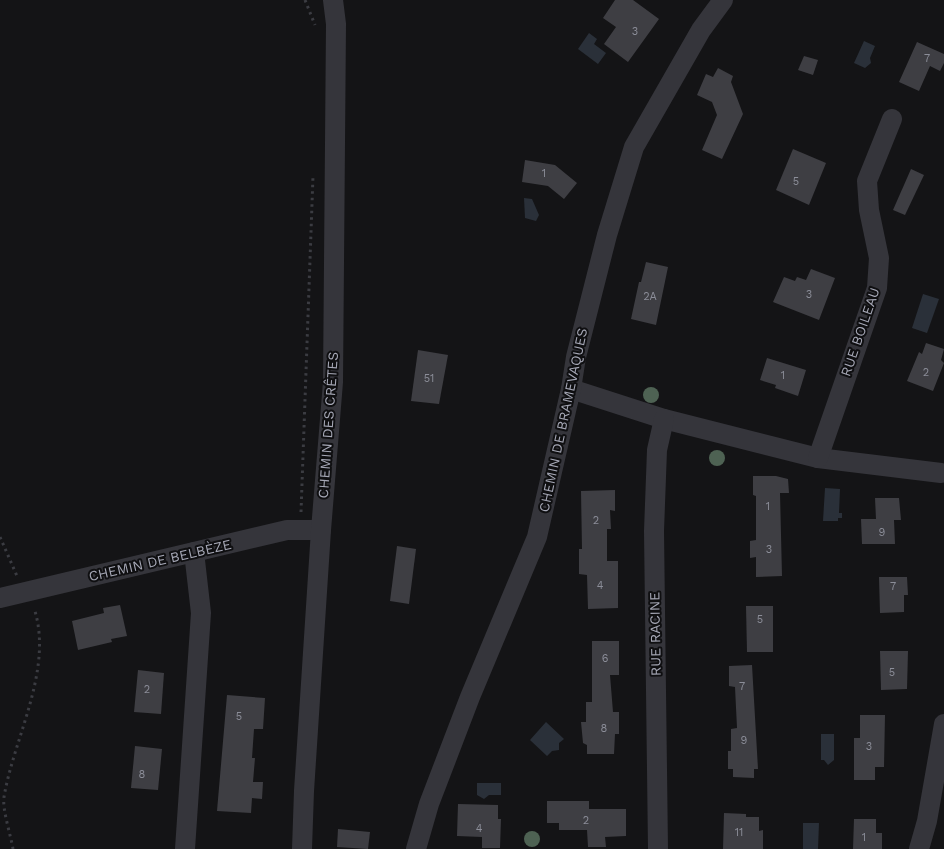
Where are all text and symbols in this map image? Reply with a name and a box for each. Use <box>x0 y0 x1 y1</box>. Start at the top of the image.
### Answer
house number: 3 <box>632 25 638 38</box>
house number: 7 <box>924 52 930 65</box>
house number: 1 <box>542 167 546 180</box>
house number: 5 <box>793 175 799 188</box>
street label: RUE BOILEAU <box>837 286 883 378</box>
house number: 3 <box>806 288 812 301</box>
house number: 2A <box>643 290 657 303</box>
street label: CHEMIN DE BRAMEVAQUES <box>536 326 590 514</box>
street label: CHEMIN DES CRÊTES <box>315 351 341 499</box>
house number: 2 <box>923 366 929 379</box>
house number: 1 <box>781 369 785 382</box>
house number: 51 <box>424 372 434 385</box>
house number: 1 <box>766 500 770 513</box>
house number: 2 <box>593 514 599 527</box>
house number: 9 <box>879 526 886 539</box>
street label: CHEMIN DE BELBÈZE <box>87 536 233 584</box>
house number: 3 <box>766 543 772 556</box>
house number: 4 <box>597 579 604 592</box>
house number: 7 <box>890 580 896 593</box>
street label: RUE RACINE <box>646 592 664 676</box>
house number: 5 <box>757 613 763 626</box>
house number: 6 <box>602 652 609 665</box>
house number: 5 <box>889 666 895 679</box>
house number: 7 <box>739 680 745 693</box>
house number: 2 <box>144 683 150 696</box>
house number: 5 <box>236 710 242 723</box>
house number: 8 <box>601 722 608 735</box>
house number: 9 <box>741 734 748 747</box>
house number: 3 <box>866 740 872 753</box>
house number: 8 <box>139 768 146 781</box>
house number: 2 <box>583 814 589 827</box>
house number: 4 <box>476 822 483 835</box>
house number: 11 <box>735 826 743 839</box>
house number: 1 <box>862 831 866 844</box>

